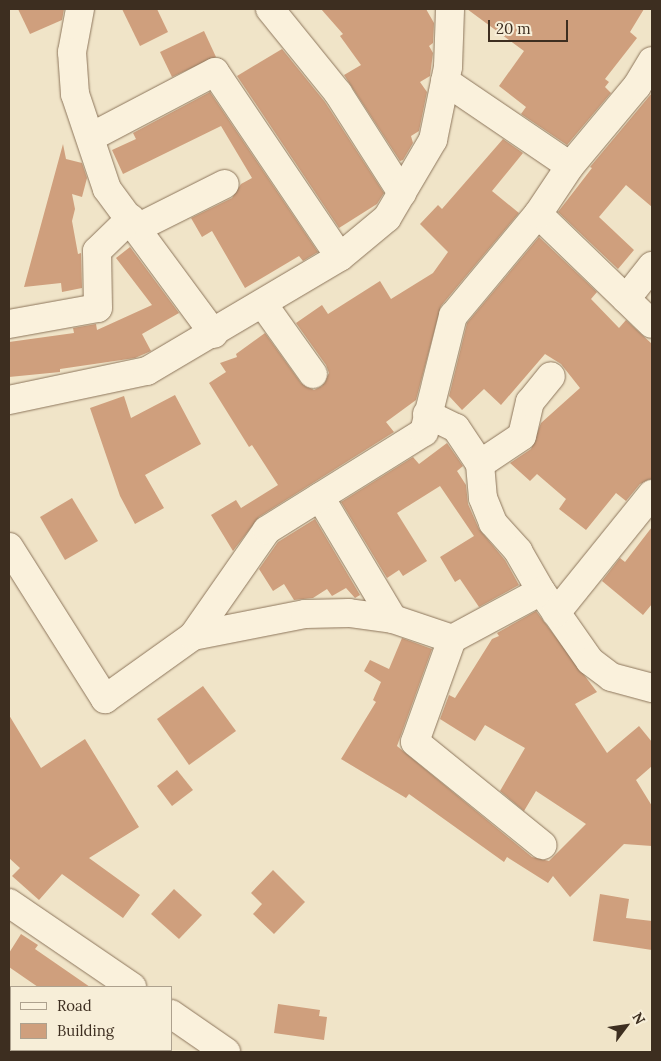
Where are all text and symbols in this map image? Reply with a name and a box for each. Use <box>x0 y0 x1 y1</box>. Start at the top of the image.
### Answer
scale bar <box>491 10 571 42</box>
text: 20 m <box>496 19 531 38</box>
legend <box>10 986 172 1051</box>
text: Road <box>57 996 92 1015</box>
north arrow <box>601 1001 651 1051</box>
text: N <box>628 1009 649 1028</box>
text: Building <box>57 1021 114 1040</box>

